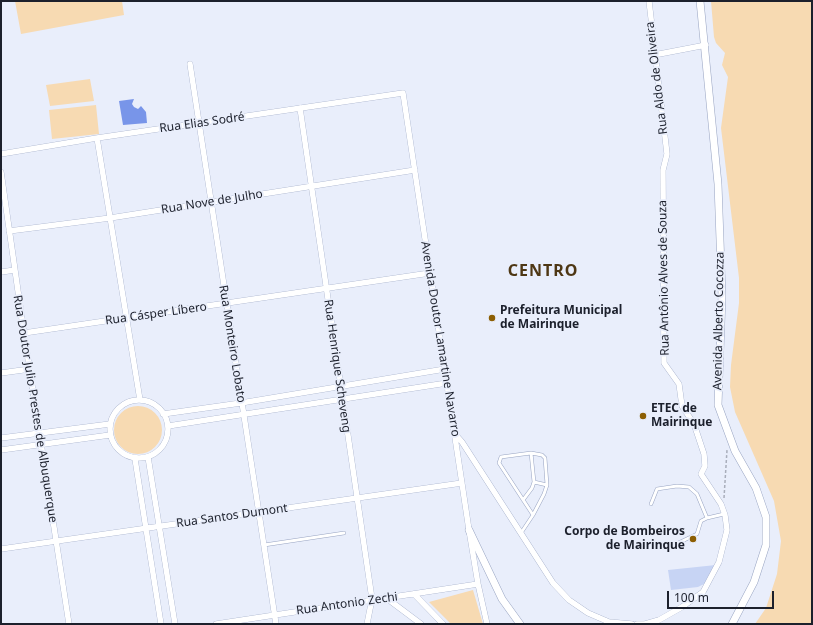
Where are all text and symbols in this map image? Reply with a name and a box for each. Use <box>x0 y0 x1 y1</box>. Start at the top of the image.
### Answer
street label: Rua Aldo de Oliveira <box>643 21 671 135</box>
street label: Rua Elias Sodré <box>158 110 246 136</box>
street label: Rua Nove de Julho <box>160 187 264 217</box>
street label: Rua Antônio Alves de Souza <box>655 200 673 356</box>
street label: Avenida Doutor Lamartine Navarro <box>417 240 463 438</box>
street label: Avenida Alberto Cocozza <box>711 252 727 390</box>
district label: CENTRO <box>508 261 578 281</box>
street label: Rua Monteiro Lobato <box>216 284 248 404</box>
street label: Rua Doutor Julio Prestes de Albuquerque <box>10 294 60 524</box>
street label: Rua Henrique Scheveng <box>321 298 353 434</box>
street label: Rua Cásper Líbero <box>104 300 208 328</box>
place label: Prefeitura Municipal de Mairinque <box>500 304 622 332</box>
marker: Prefeitura Municipal de Mairinque <box>487 313 497 323</box>
place label: ETEC de Mairinque <box>651 402 712 430</box>
marker: ETEC de Mairinque <box>638 411 648 421</box>
street label: Rua Santos Dumont <box>175 501 289 531</box>
place label: Corpo de Bombeiros de Mairinque <box>564 525 685 553</box>
marker: Corpo de Bombeiros de Mairinque <box>688 534 698 544</box>
scale bar <box>669 583 776 609</box>
text: 100 m <box>674 589 709 606</box>
street label: Rua Antonio Zechi <box>295 590 399 618</box>

